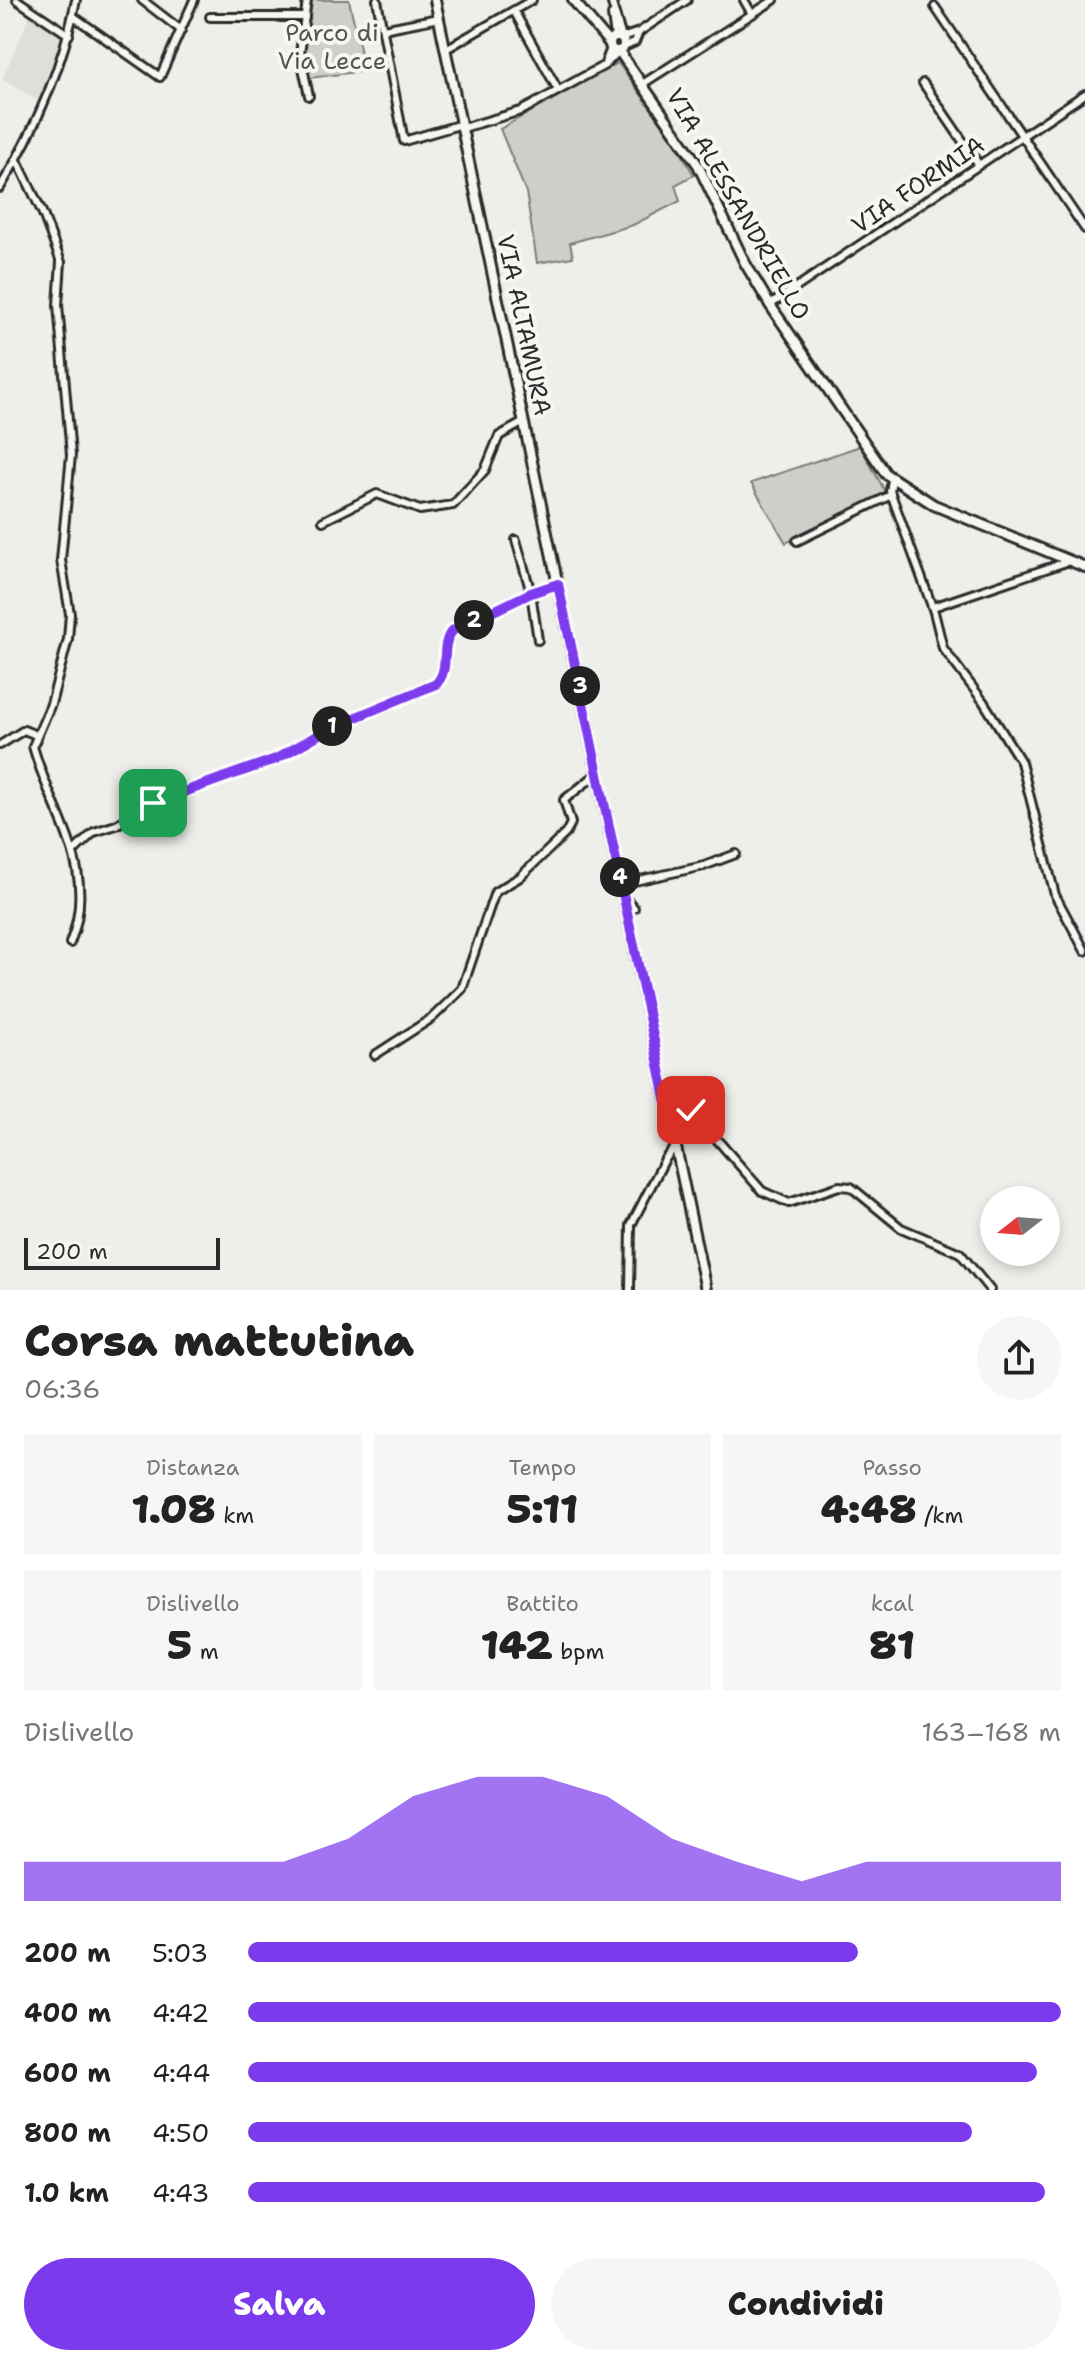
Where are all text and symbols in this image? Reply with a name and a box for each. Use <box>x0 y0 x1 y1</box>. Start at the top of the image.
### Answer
park label: Parco di Via Lecce <box>278 17 386 77</box>
street label: VIA ALESSANDRIELLO <box>659 82 817 326</box>
street label: VIA FORMIA <box>845 129 991 241</box>
street label: VIA ALTAMURA <box>489 232 559 418</box>
pin: 2 <box>454 600 494 640</box>
text: 2 <box>466 605 482 634</box>
pin: 3 <box>560 666 600 706</box>
text: 3 <box>572 671 588 700</box>
pin: 1 <box>312 706 352 746</box>
text: 1 <box>327 711 337 740</box>
pin <box>119 769 187 837</box>
icon: arrive <box>131 781 175 825</box>
pin: 4 <box>600 857 640 897</box>
text: 4 <box>612 862 628 891</box>
pin <box>657 1076 725 1144</box>
icon: check <box>669 1088 713 1132</box>
north arrow <box>980 1186 1060 1266</box>
map controls <box>980 1186 1060 1266</box>
scale bar <box>24 1234 220 1270</box>
text: 200 m <box>36 1237 108 1266</box>
text: Corsa mattutina <box>24 1311 414 1370</box>
button: share <box>977 1316 1061 1400</box>
text: 06:36 <box>24 1371 100 1406</box>
text: Distanza <box>146 1453 239 1482</box>
text: Tempo <box>509 1453 576 1482</box>
text: Passo <box>862 1453 922 1482</box>
text: 1.08 <box>131 1482 216 1536</box>
text: 5:11 <box>507 1482 578 1536</box>
text: 4:48 <box>821 1482 917 1536</box>
text: km <box>216 1501 254 1530</box>
text: /km <box>917 1501 963 1530</box>
text: Dislivello <box>146 1589 240 1618</box>
text: Battito <box>506 1589 579 1618</box>
text: kcal <box>871 1589 914 1618</box>
text: 5 <box>167 1618 192 1672</box>
text: 142 <box>481 1618 553 1672</box>
text: 81 <box>869 1618 915 1672</box>
text: m <box>192 1637 219 1666</box>
text: bpm <box>553 1637 604 1666</box>
text: Dislivello <box>24 1714 134 1749</box>
text: 163–168 m <box>921 1714 1061 1749</box>
text: 200 m <box>24 1935 111 1970</box>
text: 5:03 <box>152 1935 208 1970</box>
text: 400 m <box>24 1995 111 2030</box>
text: 4:42 <box>152 1995 209 2030</box>
text: 600 m <box>24 2055 111 2090</box>
text: 4:44 <box>152 2055 210 2090</box>
text: 800 m <box>24 2115 111 2150</box>
text: 4:50 <box>152 2115 210 2150</box>
text: 1.0 km <box>24 2175 109 2210</box>
text: 4:43 <box>152 2175 209 2210</box>
button: Salva <box>24 2258 535 2350</box>
button: Condividi <box>551 2258 1061 2350</box>

